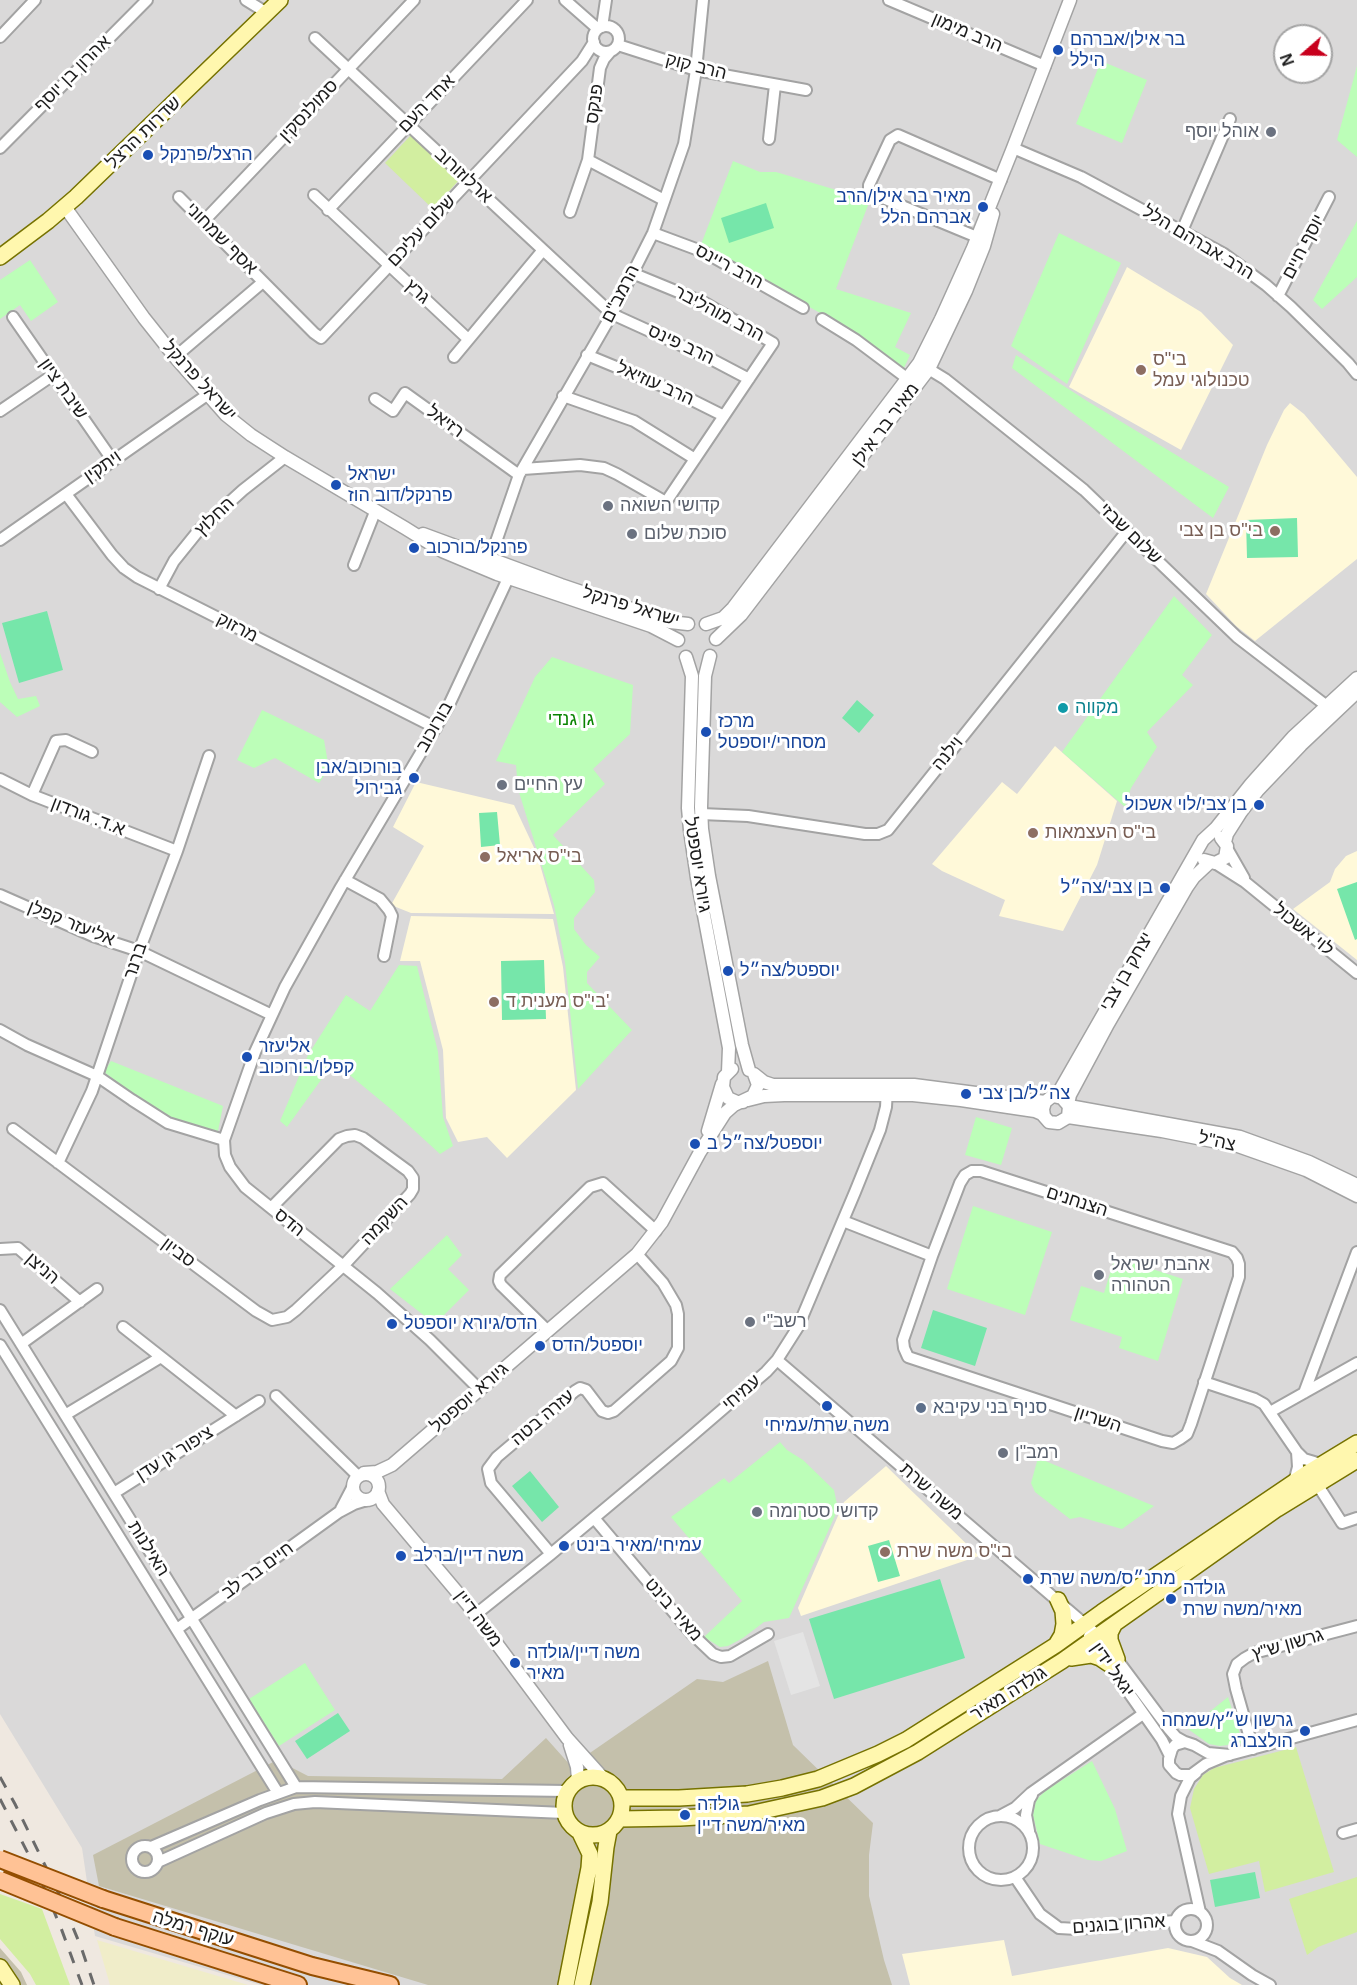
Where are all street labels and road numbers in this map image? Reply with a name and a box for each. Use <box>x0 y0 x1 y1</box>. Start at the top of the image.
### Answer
street label: הרב מימון <box>928 8 1006 58</box>
street label: אהרון בן יוסף <box>30 31 116 117</box>
street label: הרב קוק <box>663 49 729 85</box>
street label: אחד העם <box>394 71 460 137</box>
street label: סמולנסקין <box>275 75 343 147</box>
street label: פנקס <box>582 83 608 125</box>
street label: שדרות הרצל <box>102 92 186 174</box>
street label: ארלוזורוב <box>430 144 496 208</box>
street label: שלום עליכם <box>383 191 461 271</box>
street label: אסף שמחוני <box>181 199 261 279</box>
street label: הרב אברהם הלל <box>1138 201 1258 285</box>
street label: יוסף חיים <box>1278 211 1330 283</box>
street label: הרב ריינס <box>691 240 767 294</box>
street label: הרמב"ם <box>597 261 645 327</box>
street label: גרץ <box>400 275 434 309</box>
street label: הרב מוהליבר <box>670 281 768 347</box>
street label: הרב פינס <box>644 320 718 370</box>
street label: ישראל פרנקל <box>157 337 241 425</box>
street label: שיבת ציון <box>34 354 92 424</box>
street label: הרב עוזיאל <box>613 357 697 411</box>
street label: מאיר בר אילן <box>848 379 924 471</box>
street label: רזיאל <box>422 401 468 443</box>
street label: ויתקין <box>80 446 126 488</box>
street label: החלוץ <box>191 493 239 541</box>
street label: שלום שבזי <box>1094 499 1166 569</box>
street label: ישראל פרנקל <box>580 582 682 632</box>
street label: מרזוק <box>213 609 261 647</box>
street label: בורוכוב <box>412 698 458 756</box>
street label: וילנה <box>928 733 968 775</box>
street label: א.ד. גורדון <box>48 793 128 841</box>
street label: גיורא יוספטל <box>679 816 715 914</box>
street label: אליעזר קפלן <box>24 897 118 951</box>
street label: לוי אשכול <box>1268 899 1338 961</box>
street label: יצחק בן צבי <box>1096 929 1158 1015</box>
street label: ברנר <box>120 940 152 982</box>
street label: צה"ל <box>1197 1128 1237 1156</box>
street label: הצנחנים <box>1043 1182 1111 1222</box>
street label: השקמה <box>357 1192 413 1250</box>
street label: הדס <box>270 1204 308 1242</box>
street label: סביון <box>157 1233 199 1273</box>
street label: הניצן <box>21 1249 63 1289</box>
street label: גיורא יוספטל <box>427 1358 513 1438</box>
street label: עמיחי <box>718 1371 766 1415</box>
street label: עזרה בטה <box>507 1385 579 1451</box>
street label: השריון <box>1072 1402 1124 1438</box>
street label: ציפור גן עדן <box>132 1422 218 1486</box>
street label: משה שרת <box>895 1459 967 1525</box>
street label: האילנות <box>123 1517 173 1581</box>
street label: חיים בר לב <box>218 1538 298 1604</box>
street label: מאיר בינט <box>640 1574 706 1646</box>
street label: משה דיין <box>450 1586 506 1652</box>
street label: גרשון ש"ץ <box>1250 1625 1326 1665</box>
street label: יגאל ידין <box>1086 1639 1138 1701</box>
street label: גולדה מאיר <box>967 1662 1051 1726</box>
street label: עוקף רמלה <box>150 1906 236 1952</box>
street label: אהרון בוגנים <box>1072 1911 1166 1939</box>

